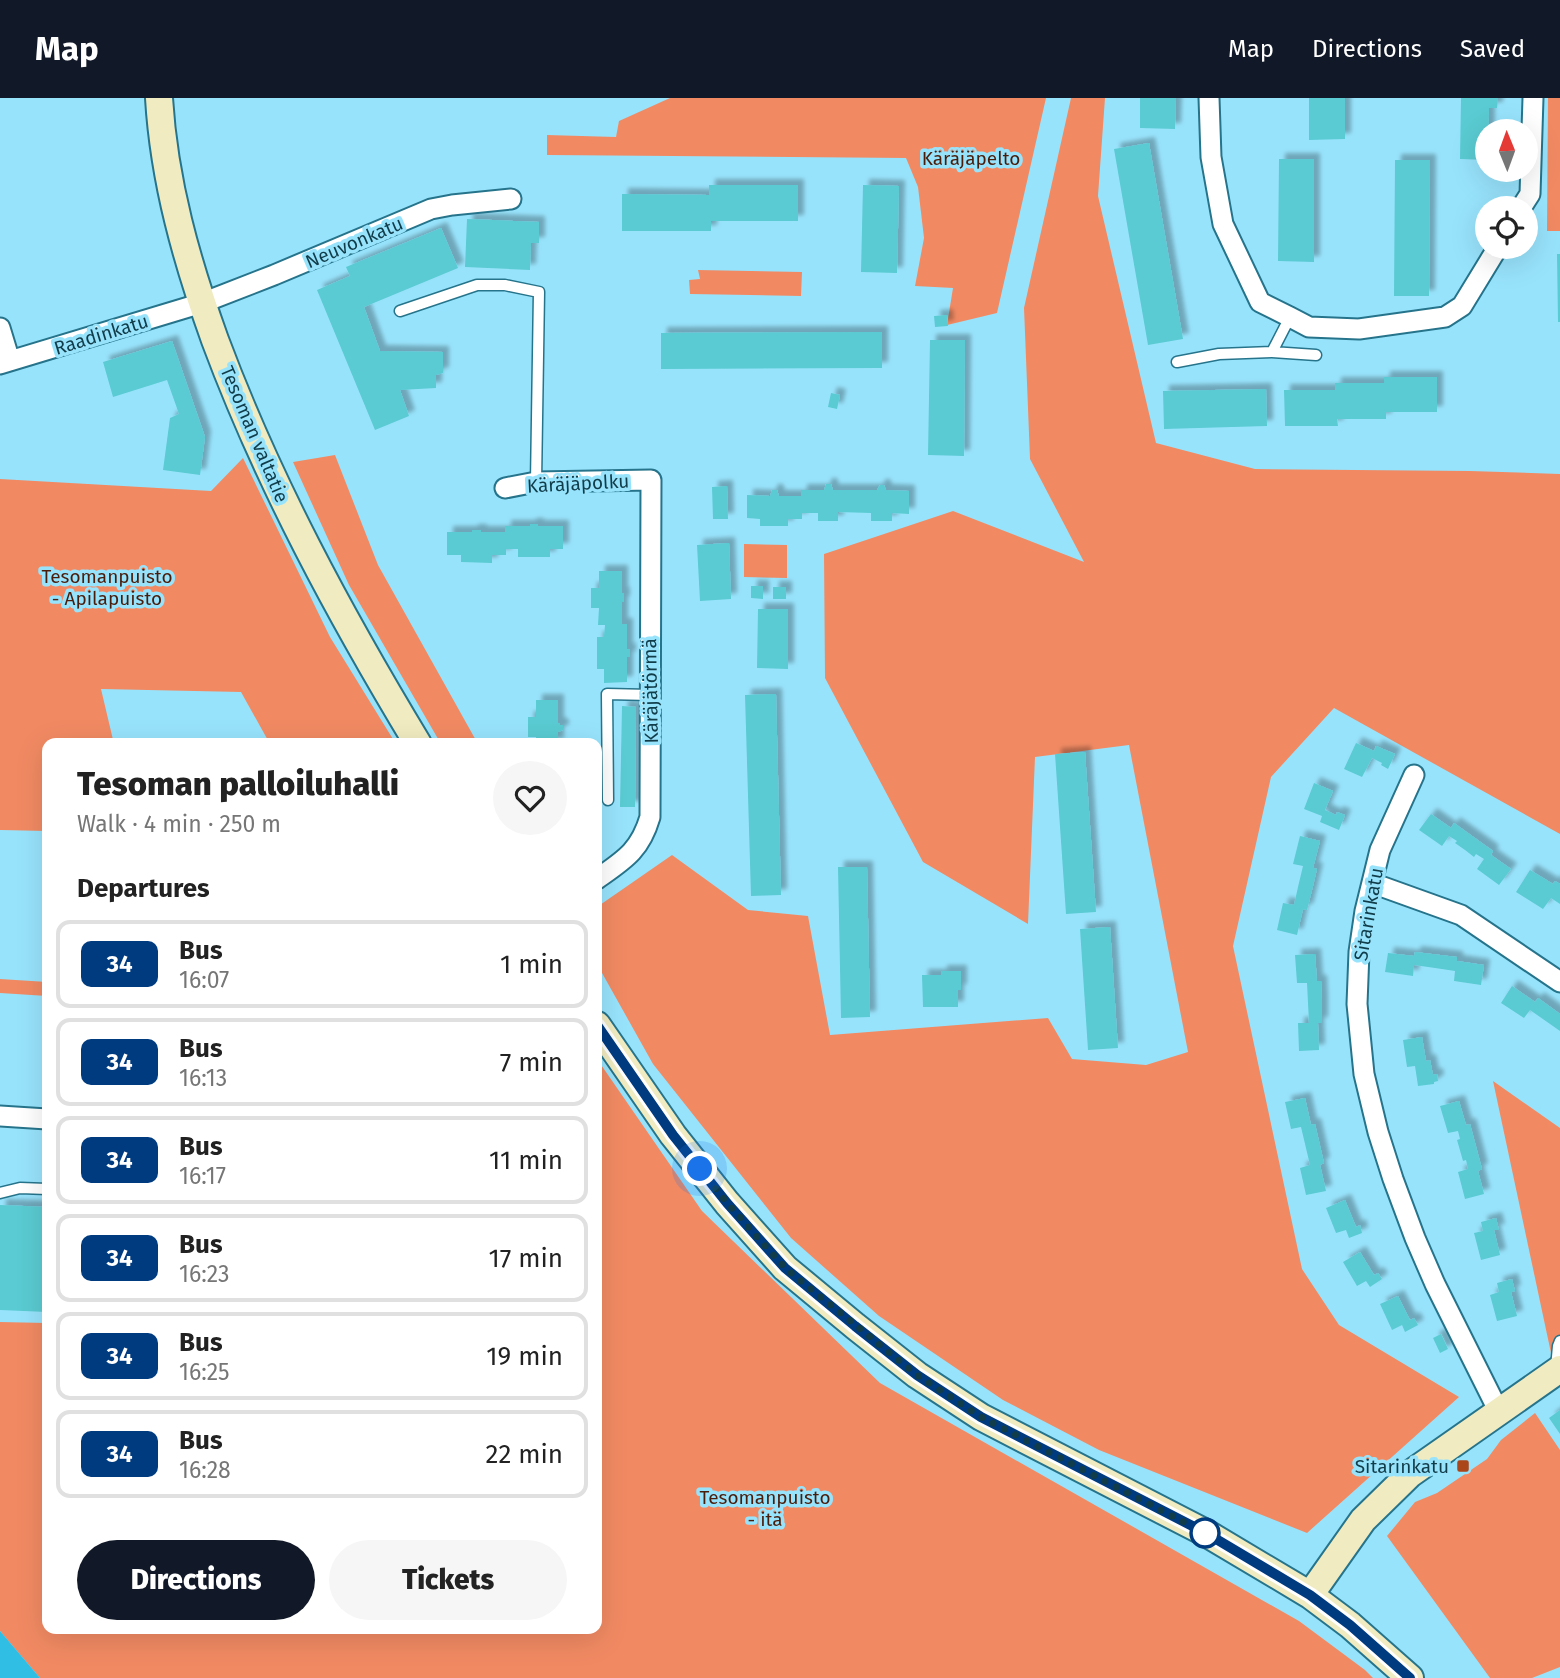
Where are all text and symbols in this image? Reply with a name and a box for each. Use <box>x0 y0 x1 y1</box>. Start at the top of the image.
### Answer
text: Map <box>35 29 99 69</box>
text: Map <box>1228 35 1274 63</box>
text: Directions <box>1312 35 1422 63</box>
text: Saved <box>1460 35 1525 63</box>
north arrow <box>1475 119 1538 182</box>
map controls <box>1475 119 1538 259</box>
park label: Käräjäpelto <box>922 147 1020 170</box>
button: locate <box>1475 196 1538 259</box>
street label: Neuvonkatu <box>302 212 406 273</box>
street label: Raadinkatu <box>51 309 151 360</box>
street label: Tesoman valtatie <box>215 362 294 506</box>
street label: Käräjäpolku <box>526 469 630 498</box>
park label: Tesomanpuisto - Apilapuisto <box>41 565 173 610</box>
street label: Käräjätörmä <box>638 638 663 744</box>
button: heart <box>493 761 567 835</box>
text: Tesoman palloiluhalli <box>77 764 399 804</box>
text: Walk · 4 min · 250 m <box>77 810 281 838</box>
street label: Sitarinkatu <box>1349 866 1388 963</box>
text: Departures <box>77 873 210 904</box>
text: Bus <box>179 935 222 966</box>
text: 1 min <box>500 949 563 980</box>
text: 34 <box>107 950 133 978</box>
text: 16:07 <box>179 966 229 994</box>
text: Bus <box>179 1033 222 1064</box>
text: 7 min <box>500 1047 563 1078</box>
text: 34 <box>107 1048 133 1076</box>
text: 16:13 <box>179 1064 227 1092</box>
text: Bus <box>179 1131 222 1162</box>
text: 11 min <box>489 1145 563 1176</box>
text: 34 <box>107 1146 133 1174</box>
your location <box>682 1151 717 1186</box>
text: 16:17 <box>179 1162 226 1190</box>
text: Bus <box>179 1229 222 1260</box>
text: 17 min <box>488 1243 563 1274</box>
text: 34 <box>107 1244 133 1272</box>
text: 16:23 <box>179 1260 230 1288</box>
text: Bus <box>179 1327 222 1358</box>
text: 19 min <box>486 1341 563 1372</box>
text: 34 <box>107 1342 133 1370</box>
text: 16:25 <box>179 1358 230 1386</box>
text: Bus <box>179 1425 222 1456</box>
text: 22 min <box>486 1439 563 1470</box>
text: 34 <box>107 1440 133 1468</box>
place label: Sitarinkatu <box>1355 1455 1449 1478</box>
text: 16:28 <box>179 1456 231 1484</box>
marker: Sitarinkatu <box>1455 1458 1471 1474</box>
park label: Tesomanpuisto - itä <box>699 1486 831 1531</box>
unlabelled marker <box>1190 1518 1220 1548</box>
button: Directions <box>77 1540 315 1620</box>
button: Tickets <box>329 1540 567 1620</box>

